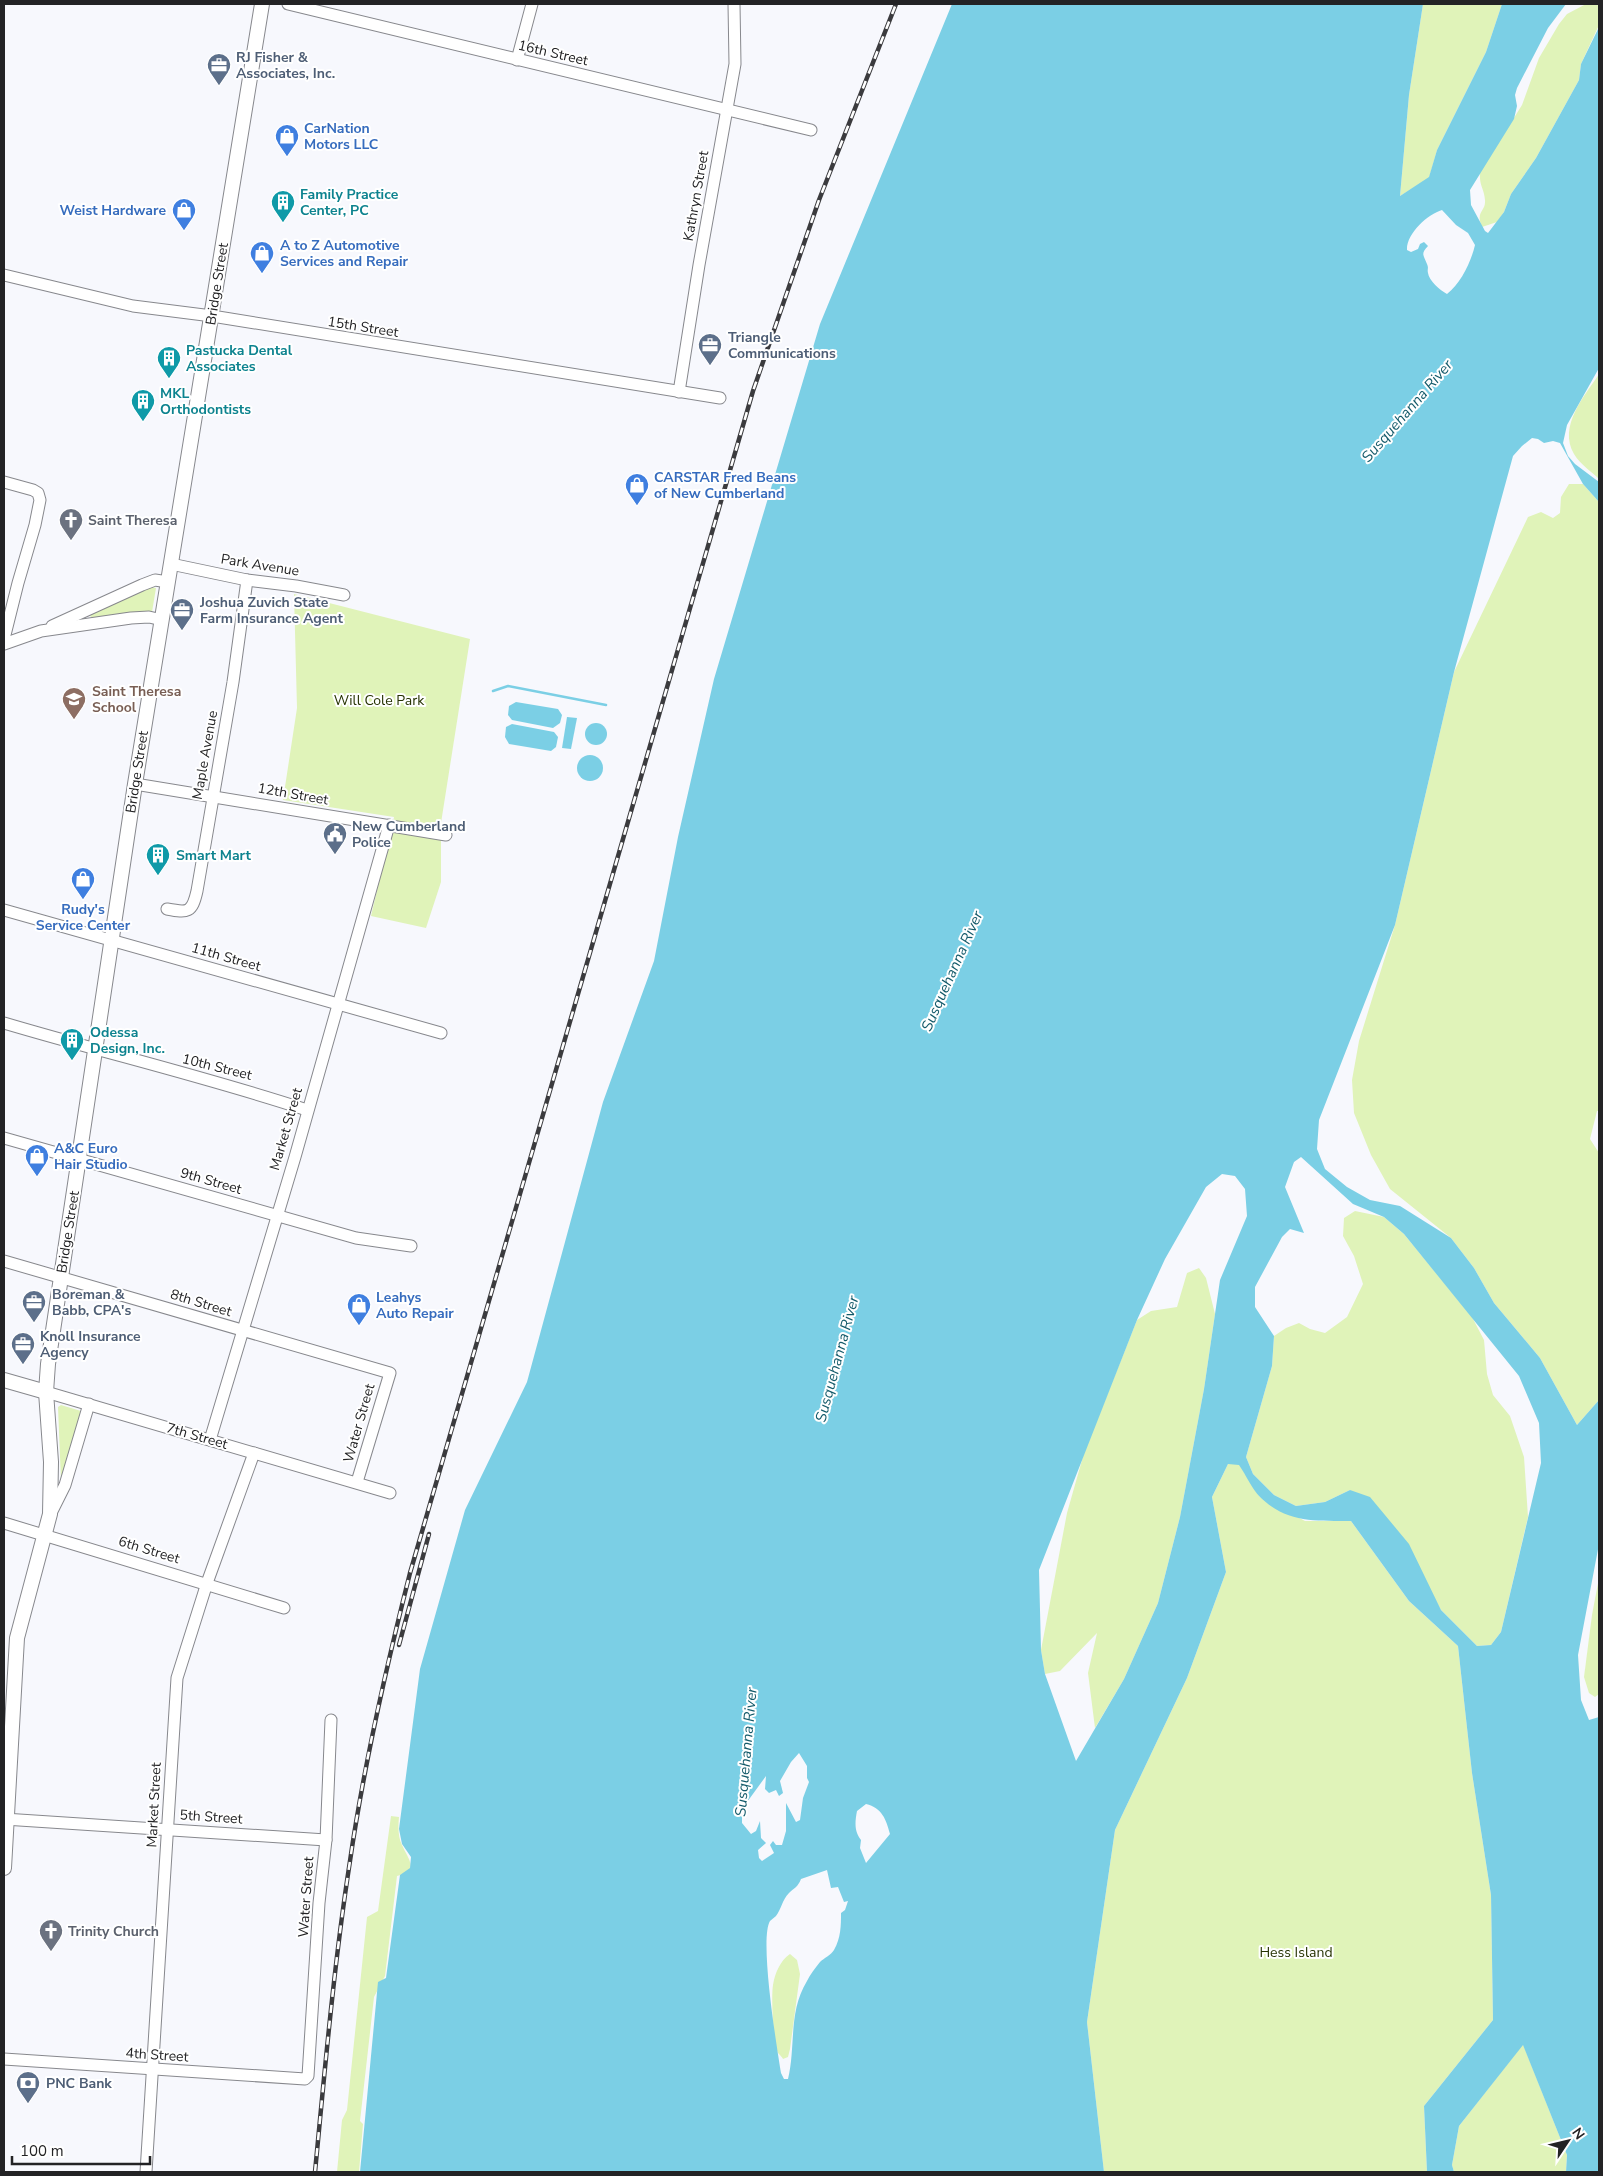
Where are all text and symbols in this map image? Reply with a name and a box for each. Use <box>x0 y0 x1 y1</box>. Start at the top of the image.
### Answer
street label: 16th Street <box>516 36 590 70</box>
place label: RJ Fisher & Associates, Inc. <box>236 48 335 83</box>
office icon: RJ Fisher & Associates, Inc. <box>206 52 232 86</box>
place label: CarNation Motors LLC <box>304 119 379 154</box>
shop icon: CarNation Motors LLC <box>274 123 300 157</box>
street label: Kathryn Street <box>679 149 713 243</box>
place label: Family Practice Center, PC <box>300 185 399 220</box>
building icon: Family Practice Center, PC <box>270 189 296 223</box>
shop icon: Weist Hardware <box>171 197 197 231</box>
place label: Weist Hardware <box>60 201 166 220</box>
place label: A to Z Automotive Services and Repair <box>280 236 409 271</box>
shop icon: A to Z Automotive Services and Repair <box>249 240 275 274</box>
street label: Bridge Street <box>201 241 233 327</box>
street label: 15th Street <box>326 312 400 342</box>
place label: Triangle Communications <box>728 328 836 363</box>
office icon: Triangle Communications <box>697 332 723 366</box>
place label: Pastucka Dental Associates <box>186 341 293 376</box>
building icon: Pastucka Dental Associates <box>156 345 182 379</box>
water label: Susquehanna River <box>1357 355 1458 467</box>
place label: MKL Orthodontists <box>160 384 251 419</box>
building icon: MKL Orthodontists <box>130 388 156 422</box>
place label: CARSTAR Fred Beans of New Cumberland <box>654 468 796 503</box>
shop icon: CARSTAR Fred Beans of New Cumberland <box>624 472 650 506</box>
church icon: Saint Theresa <box>58 507 84 541</box>
place label: Saint Theresa <box>88 511 177 530</box>
street label: Park Avenue <box>219 549 301 581</box>
place label: Joshua Zuvich State Farm Insurance Agent <box>199 593 344 628</box>
office icon: Joshua Zuvich State Farm Insurance Agent <box>169 597 195 631</box>
place label: Saint Theresa School <box>92 682 181 717</box>
school or university icon: Saint Theresa School <box>61 686 87 720</box>
park label: Will Cole Park <box>334 691 425 710</box>
street label: Maple Avenue <box>188 709 222 801</box>
street label: Bridge Street <box>121 729 153 815</box>
street label: 12th Street <box>256 778 330 810</box>
place label: New Cumberland Police <box>352 817 466 852</box>
public building icon: New Cumberland Police <box>322 821 348 855</box>
building icon: Smart Mart <box>145 842 171 876</box>
place label: Smart Mart <box>176 846 251 865</box>
shop icon: Rudy's Service Center <box>70 866 96 900</box>
place label: Rudy's Service Center <box>36 900 131 935</box>
water label: Susquehanna River <box>916 907 988 1034</box>
street label: 11th Street <box>189 938 263 976</box>
place label: Odessa Design, Inc. <box>90 1023 165 1058</box>
building icon: Odessa Design, Inc. <box>59 1027 85 1061</box>
street label: 10th Street <box>180 1049 254 1085</box>
street label: Market Street <box>265 1085 307 1173</box>
place label: A&C Euro Hair Studio <box>54 1139 128 1174</box>
shop icon: A&C Euro Hair Studio <box>24 1143 50 1177</box>
street label: 9th Street <box>178 1163 244 1199</box>
street label: Bridge Street <box>52 1189 84 1275</box>
place label: Boreman & Babb, CPA's <box>52 1285 132 1320</box>
street label: 8th Street <box>168 1285 234 1321</box>
place label: Leahys Auto Repair <box>376 1288 454 1323</box>
office icon: Boreman & Babb, CPA's <box>21 1289 47 1323</box>
shop icon: Leahys Auto Repair <box>346 1292 372 1326</box>
water label: Susquehanna River <box>811 1293 864 1424</box>
place label: Knoll Insurance Agency <box>40 1327 141 1362</box>
office icon: Knoll Insurance Agency <box>10 1331 36 1365</box>
street label: Water Street <box>339 1381 379 1465</box>
street label: 7th Street <box>164 1418 230 1454</box>
street label: 6th Street <box>116 1532 182 1568</box>
water label: Susquehanna River <box>730 1686 762 1818</box>
street label: Market Street <box>142 1762 166 1848</box>
street label: 5th Street <box>179 1805 243 1829</box>
street label: Water Street <box>294 1856 318 1938</box>
church icon: Trinity Church <box>38 1918 64 1952</box>
place label: Trinity Church <box>68 1922 159 1941</box>
park label: Hess Island <box>1259 1943 1333 1962</box>
street label: 4th Street <box>125 2043 189 2067</box>
bank icon: PNC Bank <box>15 2070 41 2104</box>
place label: PNC Bank <box>46 2074 112 2093</box>
north arrow <box>1543 2116 1593 2166</box>
text: N <box>1567 2124 1589 2144</box>
scale bar <box>12 2134 150 2166</box>
text: 100 m <box>20 2141 64 2161</box>

